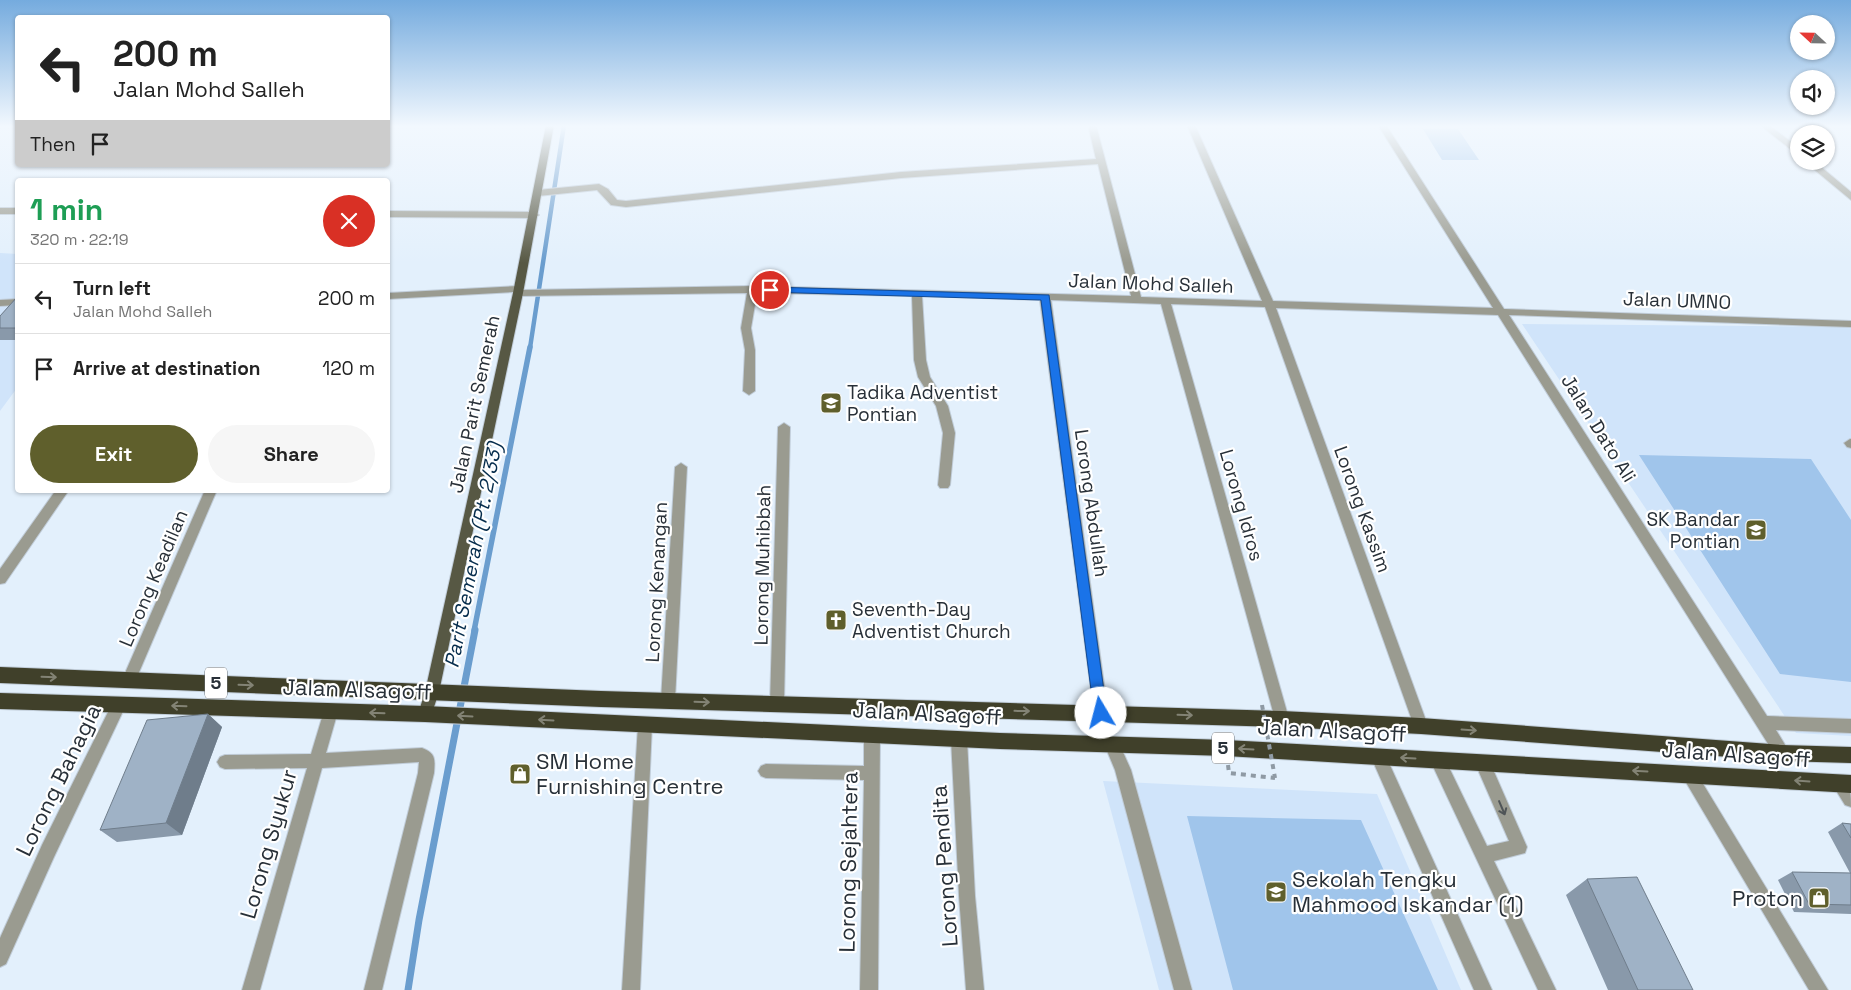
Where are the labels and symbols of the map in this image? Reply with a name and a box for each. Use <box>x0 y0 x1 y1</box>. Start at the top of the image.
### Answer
north arrow <box>1790 15 1835 60</box>
street label: Jalan Mohd Salleh <box>1068 268 1234 299</box>
pin <box>749 269 791 311</box>
street label: Jalan UMNO <box>1622 286 1732 315</box>
street label: Jalan Parit Semerah <box>443 313 506 495</box>
street label: Jalan Dato Ali <box>1555 370 1642 487</box>
place label: Tadika Adventist Pontian <box>847 380 998 427</box>
school or university icon: Tadika Adventist Pontian <box>819 391 843 415</box>
street label: Lorong Abdullah <box>1069 428 1114 579</box>
water label: Parit Semerah (Pt. 2/33) <box>438 439 508 670</box>
street label: Lorong Kassim <box>1328 442 1397 576</box>
street label: Lorong Idros <box>1214 447 1269 564</box>
street label: Lorong Muhibbah <box>749 484 776 646</box>
street label: Lorong Kenangan <box>640 501 673 663</box>
street label: Lorong Keadilan <box>113 506 194 651</box>
place label: SK Bandar Pontian <box>1646 507 1740 554</box>
school or university icon: SK Bandar Pontian <box>1744 518 1768 542</box>
place label: Seventh-Day Adventist Church <box>852 597 1011 644</box>
church icon: Seventh-Day Adventist Church <box>824 608 848 632</box>
road number: 5 <box>205 668 227 698</box>
one-way arrow <box>40 672 56 682</box>
street label: Jalan Alsagoff <box>282 672 432 706</box>
one-way arrow <box>238 680 254 689</box>
position arrow <box>1074 686 1126 738</box>
street label: Jalan Alsagoff <box>852 695 1002 731</box>
one-way arrow <box>694 697 710 706</box>
street label: Lorong Bahagia <box>9 699 107 861</box>
one-way arrow <box>171 702 187 711</box>
one-way arrow <box>1014 706 1030 716</box>
one-way arrow <box>369 708 385 717</box>
one-way arrow <box>1176 711 1192 720</box>
one-way arrow <box>457 712 473 721</box>
street label: Jalan Alsagoff <box>1257 712 1407 748</box>
one-way arrow <box>539 716 555 725</box>
one-way arrow <box>1461 725 1477 735</box>
road number: 5 <box>1212 732 1234 764</box>
street label: Jalan Alsagoff <box>1661 735 1812 773</box>
one-way arrow <box>1238 745 1254 754</box>
place label: SM Home Furnishing Centre <box>536 747 724 800</box>
one-way arrow <box>1400 754 1416 763</box>
shop icon: SM Home Furnishing Centre <box>508 762 532 786</box>
street label: Lorong Syukur <box>233 766 303 922</box>
one-way arrow <box>1632 767 1648 776</box>
street label: Lorong Sejahtera <box>832 771 864 953</box>
one-way arrow <box>1795 777 1811 786</box>
street label: Lorong Pendita <box>924 784 964 948</box>
one-way arrow <box>1498 800 1507 815</box>
place label: Sekolah Tengku Mahmood Iskandar (1) <box>1292 865 1524 918</box>
school or university icon: Sekolah Tengku Mahmood Iskandar (1) <box>1264 880 1288 904</box>
place label: Proton <box>1732 884 1803 912</box>
shop icon: Proton <box>1807 886 1831 910</box>

